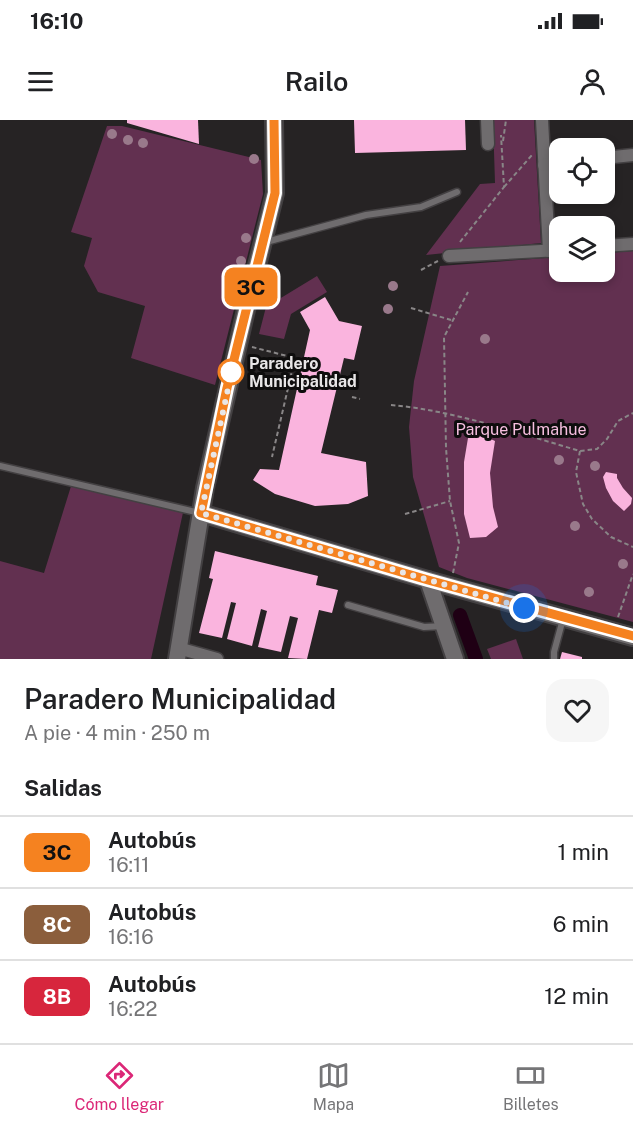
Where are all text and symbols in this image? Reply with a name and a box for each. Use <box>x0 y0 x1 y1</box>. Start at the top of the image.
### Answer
text: 16:10 <box>30 8 83 34</box>
icon: menu <box>24 65 57 98</box>
text: Railo <box>285 65 348 97</box>
icon: person <box>576 65 609 98</box>
map controls <box>549 138 615 282</box>
button: locate <box>549 138 615 204</box>
button: layers <box>549 216 615 282</box>
line badge: 3C <box>224 268 278 306</box>
text: 3C <box>236 275 266 300</box>
place label: Paradero Municipalidad <box>249 354 357 391</box>
marker: Paradero Municipalidad <box>218 359 244 385</box>
park label: Parque Pulmahue <box>455 420 587 439</box>
your location <box>509 593 539 623</box>
button: heart <box>546 679 609 742</box>
text: Paradero Municipalidad <box>24 682 336 715</box>
text: A pie · 4 min · 250 m <box>24 721 210 745</box>
text: Salidas <box>24 775 102 801</box>
text: Autobús <box>108 827 196 853</box>
text: 1 min <box>557 839 609 865</box>
text: 3C <box>42 840 72 865</box>
text: 16:11 <box>108 853 149 877</box>
text: Autobús <box>108 899 196 925</box>
text: 6 min <box>553 911 609 937</box>
text: 8C <box>42 912 72 937</box>
text: 16:16 <box>108 925 154 949</box>
text: Autobús <box>108 971 196 997</box>
text: 12 min <box>544 983 609 1009</box>
text: 8B <box>43 984 71 1009</box>
text: 16:22 <box>108 997 157 1021</box>
tab: Cómo llegar <box>74 1059 164 1114</box>
tab: Mapa <box>313 1059 354 1114</box>
tab: Billetes <box>503 1059 559 1114</box>

